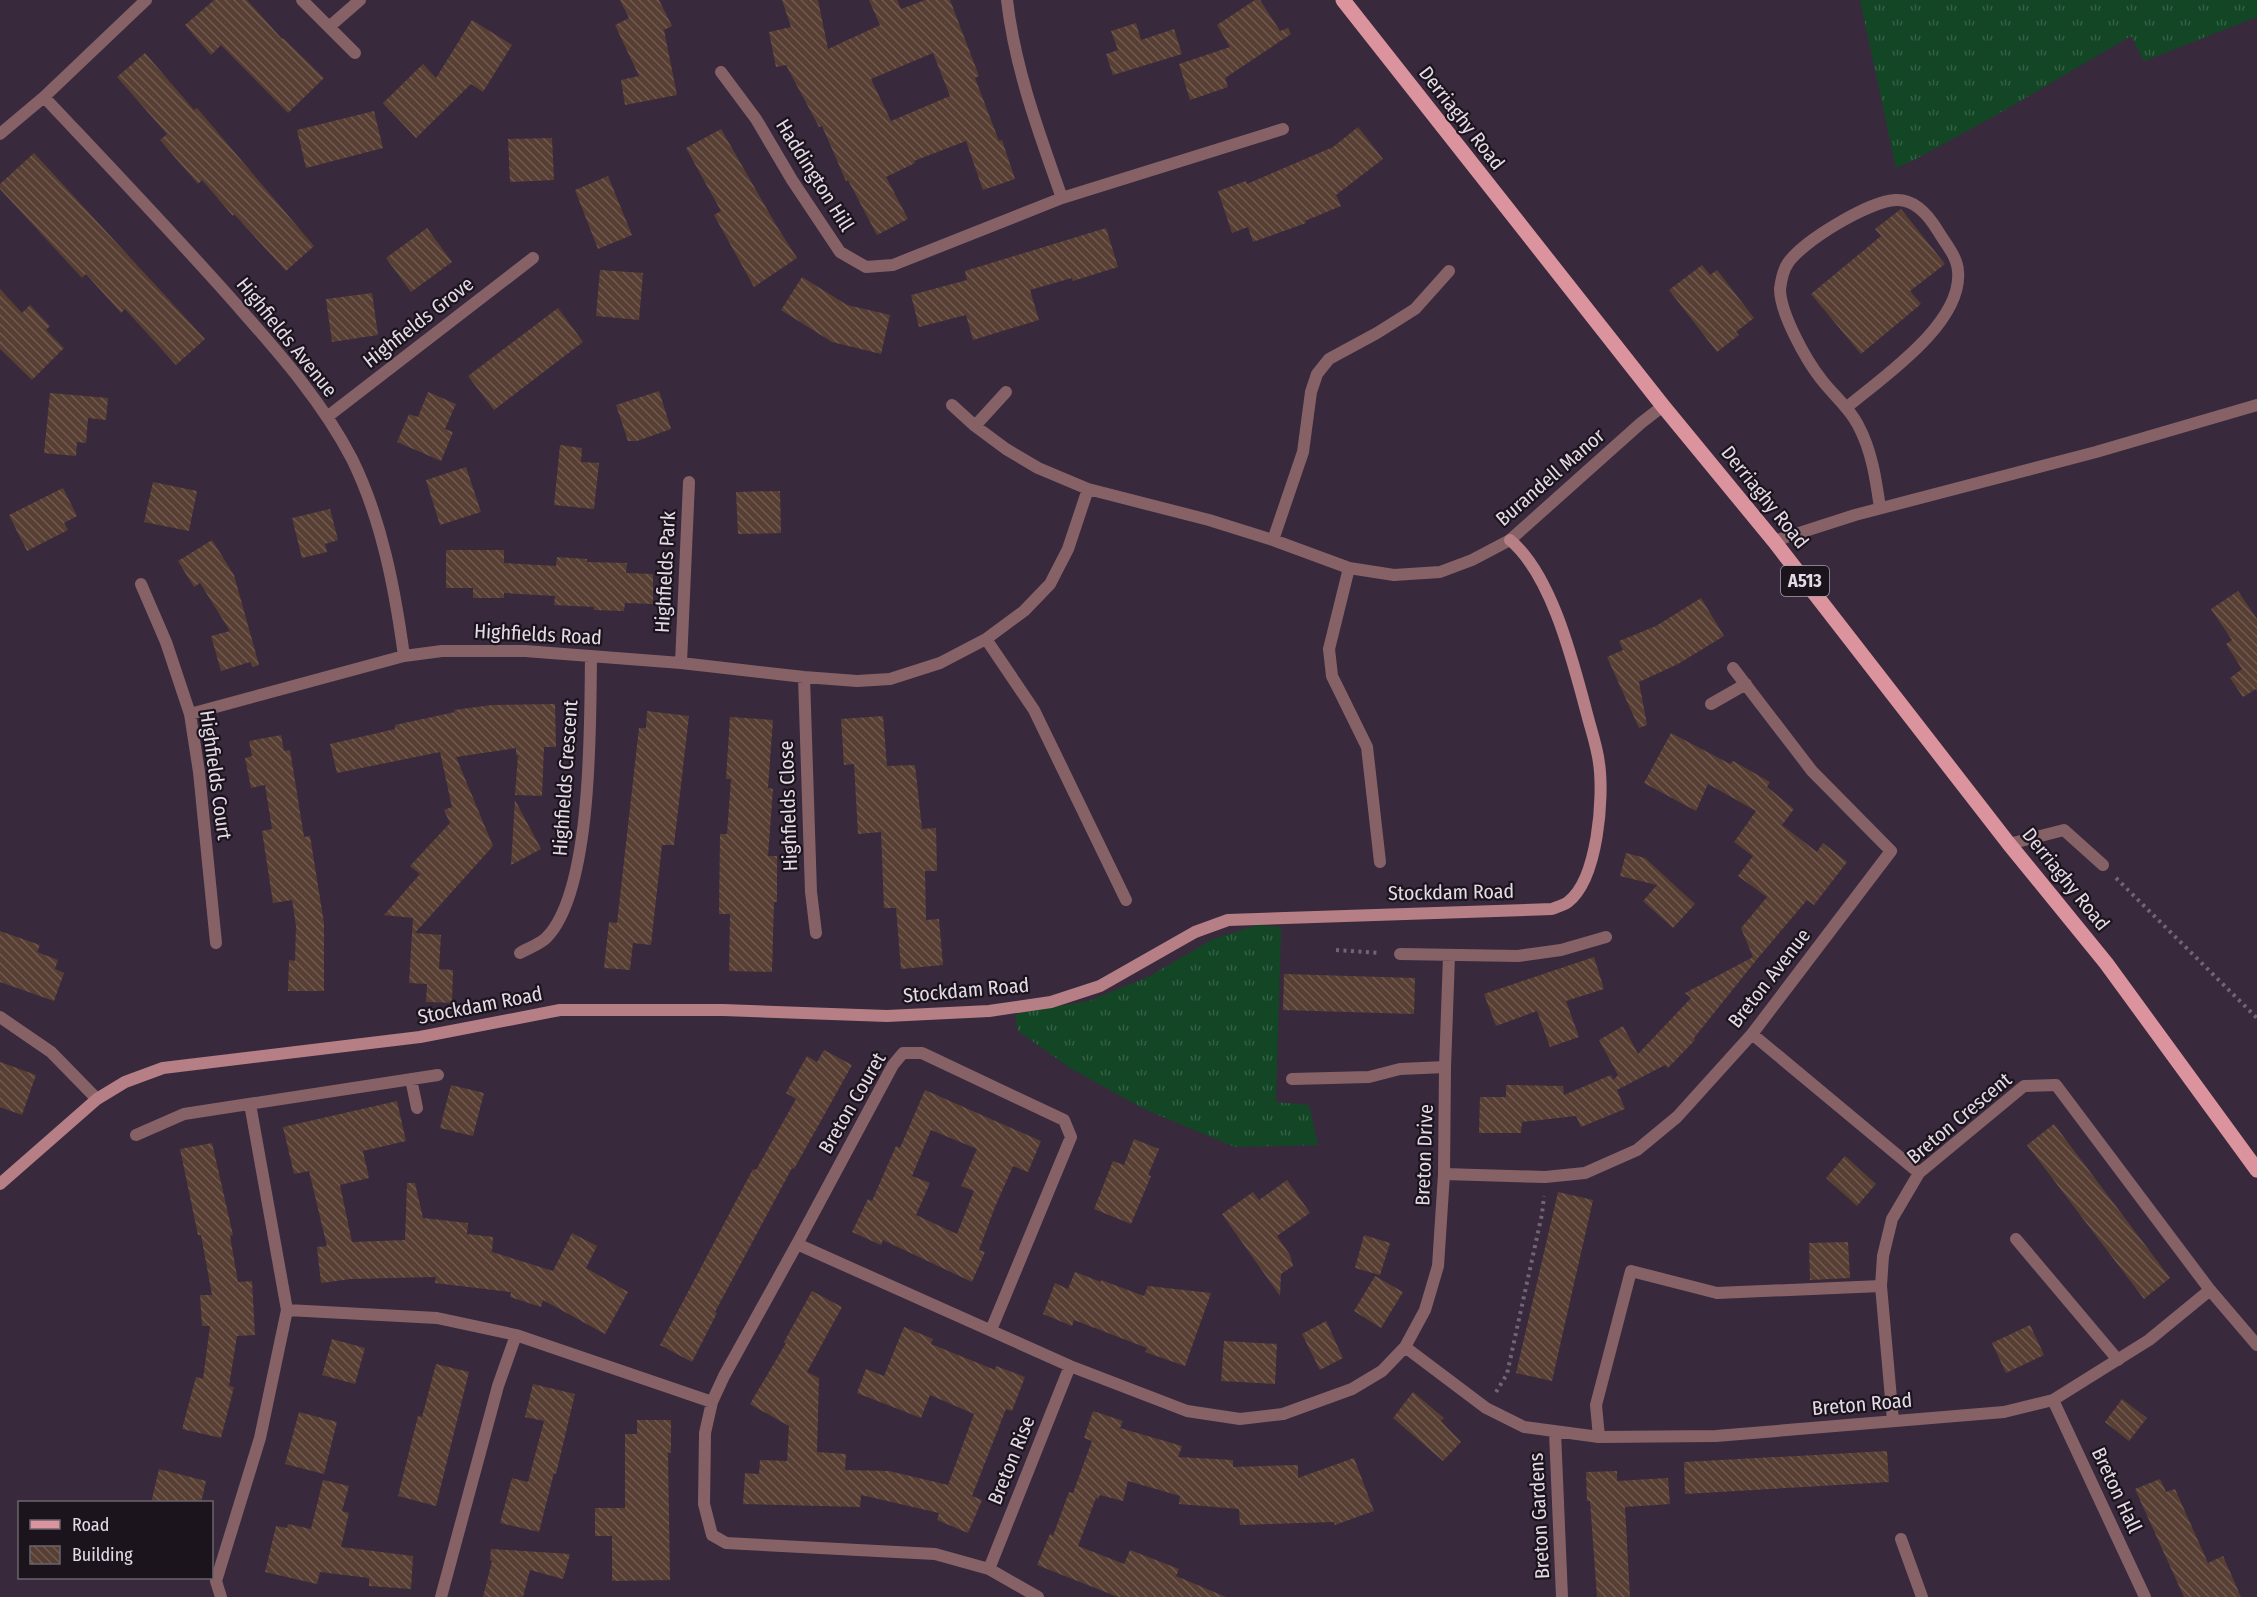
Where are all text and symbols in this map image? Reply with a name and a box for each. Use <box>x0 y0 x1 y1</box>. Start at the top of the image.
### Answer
street label: Derriaghy Road <box>1414 61 1510 175</box>
street label: Haddington Hill <box>771 114 859 236</box>
street label: Highfields Grove <box>358 271 478 373</box>
street label: Highfields Avenue <box>232 272 342 402</box>
street label: Burandell Manor <box>1491 423 1609 531</box>
street label: Derriaghy Road <box>1716 441 1814 553</box>
street label: Highfields Park <box>650 510 680 634</box>
road number: A513 <box>1781 566 1829 596</box>
street label: Highfields Road <box>473 619 603 649</box>
street label: Highfields Crescent <box>548 699 582 857</box>
street label: Highfields Court <box>195 709 237 842</box>
street label: Highfields Close <box>774 740 802 872</box>
street label: Derriaghy Road <box>2017 823 2115 935</box>
street label: Stockdam Road <box>1388 879 1514 905</box>
street label: Breton Avenue <box>1723 924 1815 1032</box>
street label: Stockdam Road <box>902 973 1030 1007</box>
street label: Stockdam Road <box>416 981 544 1029</box>
street label: Breton Couret <box>813 1048 891 1158</box>
street label: Breton Crescent <box>1902 1067 2017 1169</box>
street label: Breton Drive <box>1410 1104 1438 1206</box>
street label: Breton Road <box>1811 1388 1913 1420</box>
street label: Breton Rise <box>982 1412 1040 1508</box>
street label: Breton Hall <box>2087 1443 2147 1537</box>
street label: Breton Gardens <box>1524 1452 1554 1580</box>
legend <box>18 1501 213 1579</box>
text: Road <box>72 1514 109 1536</box>
text: Building <box>72 1544 133 1566</box>

